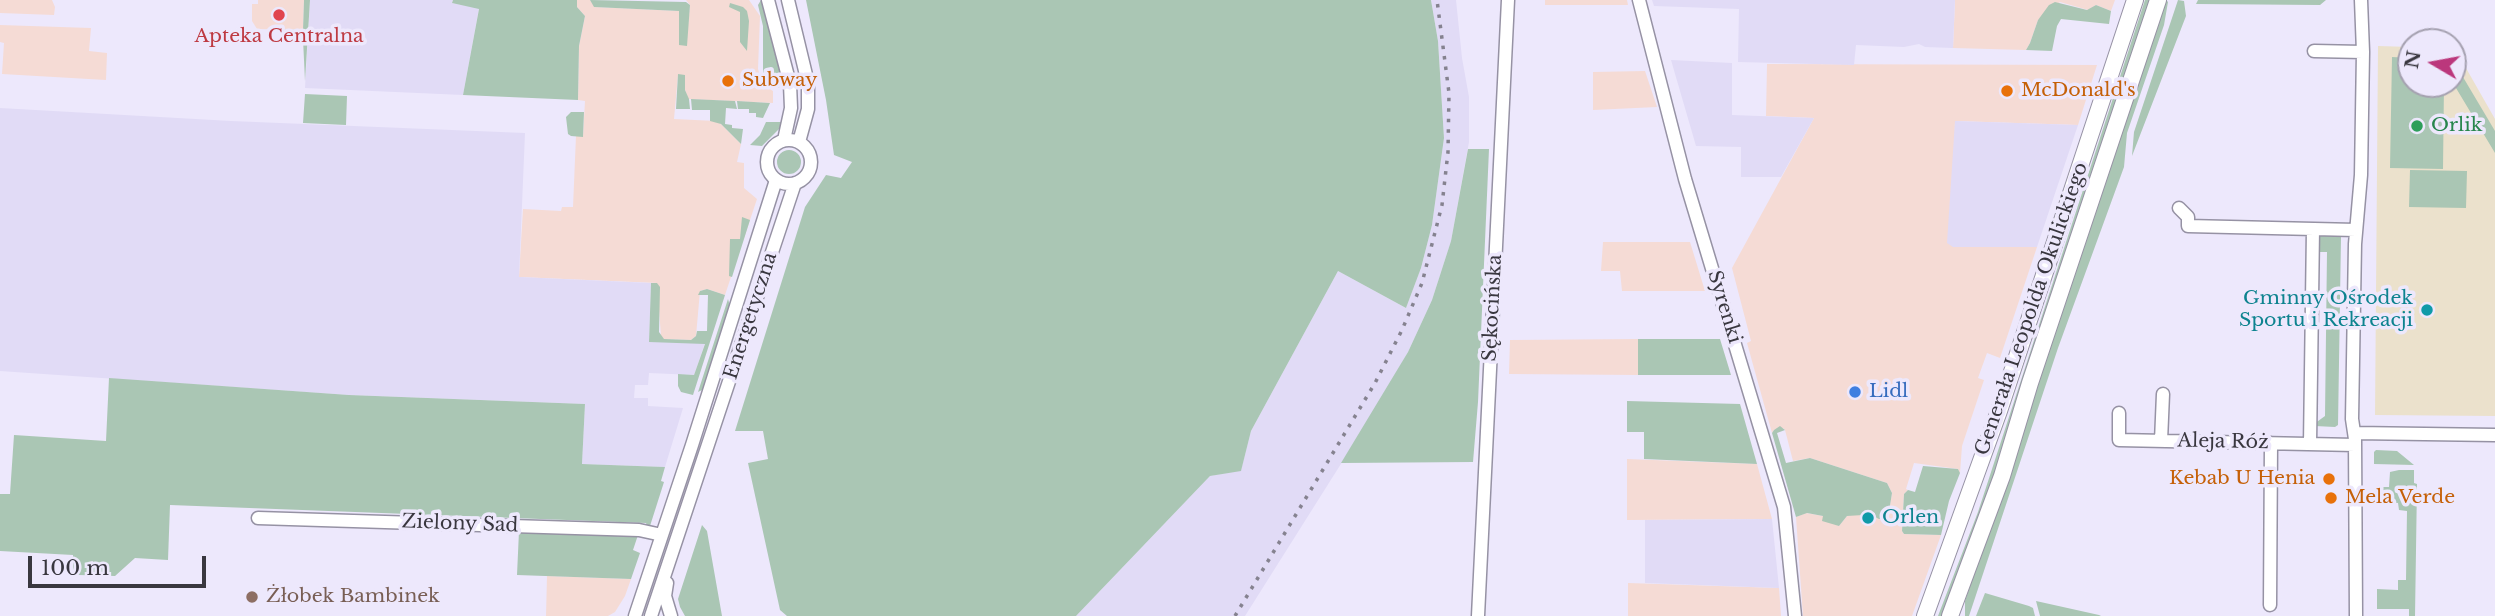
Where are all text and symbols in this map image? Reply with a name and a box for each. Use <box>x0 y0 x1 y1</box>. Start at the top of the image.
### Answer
marker: Apteka Centralna <box>271 7 287 23</box>
place label: Apteka Centralna <box>194 26 364 48</box>
north arrow <box>2397 28 2467 98</box>
text: N <box>2400 49 2426 70</box>
place label: Subway <box>742 70 817 92</box>
marker: Subway <box>720 73 736 89</box>
place label: McDonald's <box>2021 80 2136 102</box>
marker: McDonald's <box>1999 83 2015 99</box>
place label: Orlik <box>2431 115 2482 137</box>
marker: Orlik <box>2409 118 2425 134</box>
street label: Generała Leopolda Okulickiego <box>1971 159 2093 459</box>
street label: Energetyczna <box>720 250 782 382</box>
street label: Sękocińska <box>1479 254 1507 362</box>
street label: Syrenki <box>1702 268 1746 346</box>
place label: Gminny Ośrodek Sportu i Rekreacji <box>2239 288 2413 332</box>
marker: Gminny Ośrodek Sportu i Rekreacji <box>2419 302 2435 318</box>
place label: Lidl <box>1869 381 1908 403</box>
marker: Lidl <box>1847 384 1863 400</box>
street label: Aleja Róż <box>2177 430 2269 454</box>
place label: Kebab U Henia <box>2169 468 2315 490</box>
marker: Kebab U Henia <box>2321 471 2337 487</box>
place label: Mela Verde <box>2345 487 2455 509</box>
marker: Mela Verde <box>2323 490 2339 506</box>
place label: Orlen <box>1882 507 1939 529</box>
marker: Orlen <box>1860 510 1876 526</box>
street label: Zielony Sad <box>401 511 519 537</box>
scale bar <box>32 542 210 586</box>
text: 100 m <box>41 555 109 581</box>
place label: Żłobek Bambinek <box>266 586 440 608</box>
marker: Żłobek Bambinek <box>244 589 260 605</box>

